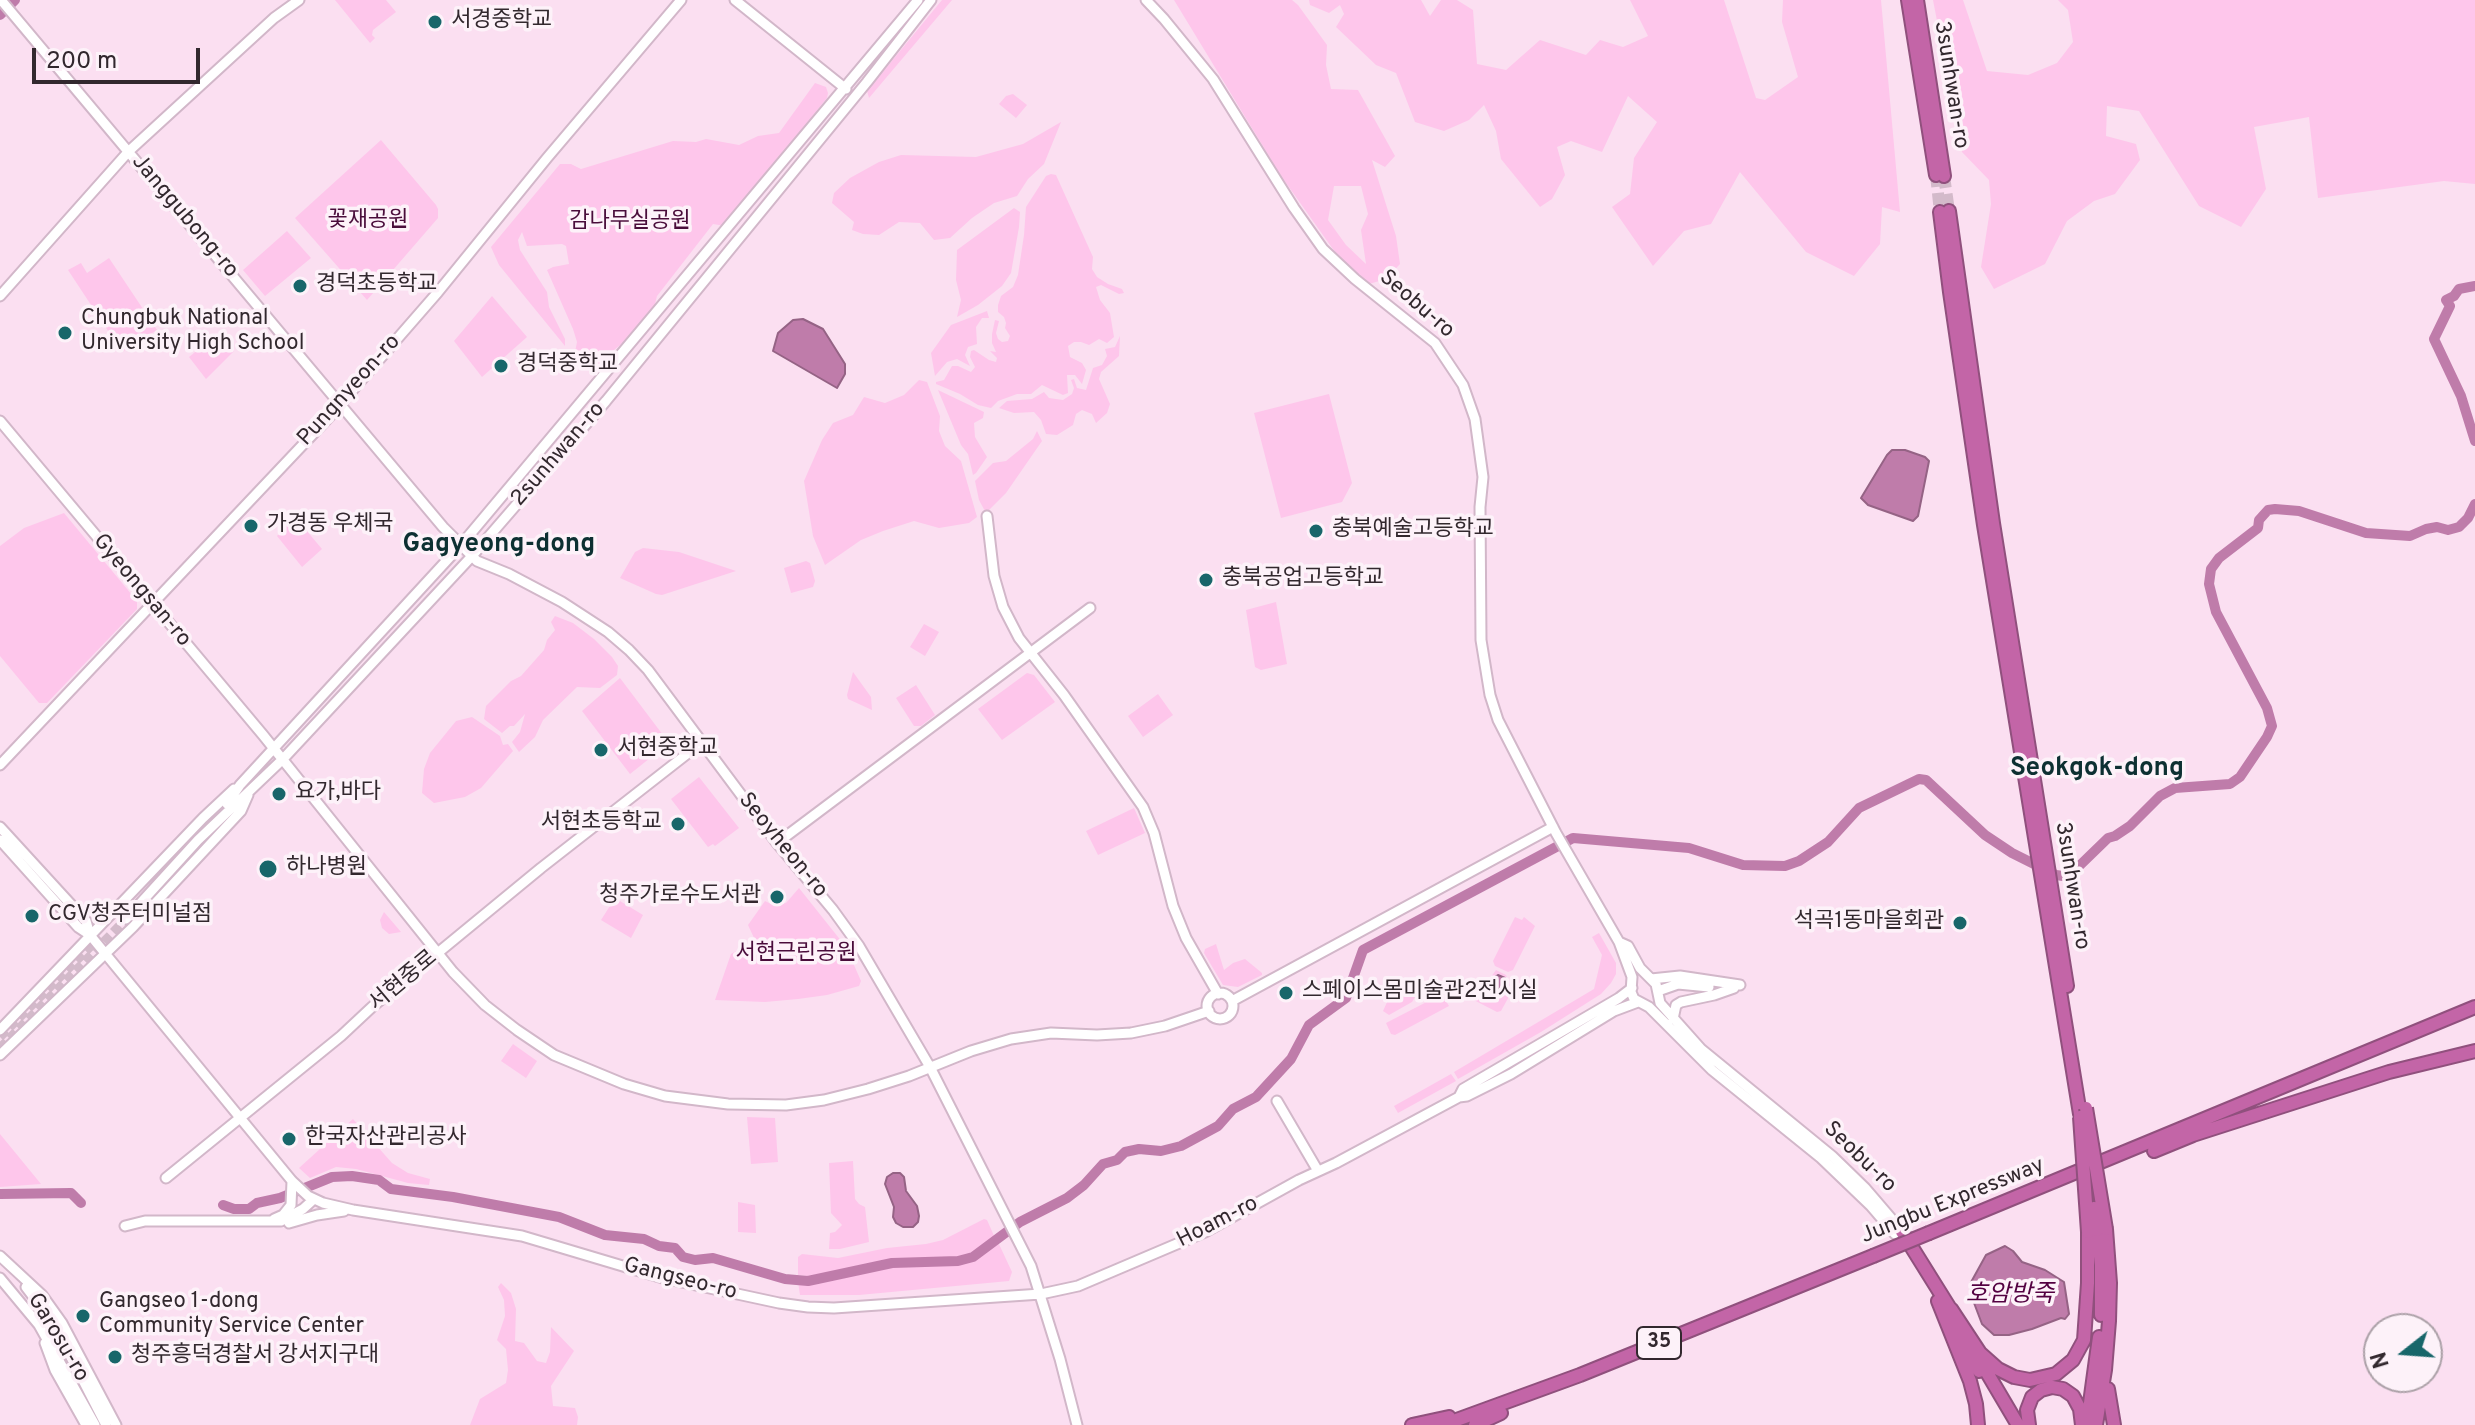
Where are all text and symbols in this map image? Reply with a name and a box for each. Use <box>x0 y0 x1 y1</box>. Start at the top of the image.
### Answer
place label: 서경중학교 <box>451 9 552 35</box>
marker: 서경중학교 <box>426 13 444 31</box>
street label: 3sunhwan-ro <box>1927 19 1973 151</box>
scale bar <box>36 32 204 82</box>
text: 200 m <box>46 47 117 77</box>
street label: Janggubong-ro <box>125 150 243 284</box>
park label: 꽃재공원 <box>328 209 408 235</box>
park label: 감나무실공원 <box>569 210 691 236</box>
street label: Seobu-ro <box>1373 265 1459 345</box>
place label: 경덕초등학교 <box>316 273 437 299</box>
marker: 경덕초등학교 <box>291 277 309 295</box>
place label: Chungbuk National University High School <box>81 307 304 358</box>
marker: Chungbuk National University High School <box>56 324 74 342</box>
street label: Pungnyeon-ro <box>293 330 407 452</box>
place label: 경덕중학교 <box>517 353 618 379</box>
marker: 경덕중학교 <box>492 357 510 375</box>
street label: 2sunhwan-ro <box>507 398 611 512</box>
place label: 가경동 우체국 <box>267 513 394 539</box>
marker: 가경동 우체국 <box>242 517 260 535</box>
place label: 충북예술고등학교 <box>1332 518 1494 544</box>
marker: 충북예술고등학교 <box>1307 522 1325 540</box>
street label: Gyeongsan-ro <box>86 529 196 653</box>
district label: Gagyeong-dong <box>403 530 595 562</box>
place label: 충북공업고등학교 <box>1222 567 1384 593</box>
marker: 충북공업고등학교 <box>1197 571 1215 589</box>
place label: 서현중학교 <box>617 737 718 763</box>
marker: 서현중학교 <box>592 741 610 759</box>
district label: Seokgok-dong <box>2010 754 2184 786</box>
place label: 요가,바다 <box>295 781 381 807</box>
marker: 요가,바다 <box>270 785 288 803</box>
street label: Seoyheon-ro <box>732 788 832 904</box>
place label: 서현초등학교 <box>541 811 662 837</box>
marker: 서현초등학교 <box>669 815 687 833</box>
street label: 3sunhwan-ro <box>2048 820 2094 952</box>
place label: 하나병원 <box>286 856 367 882</box>
marker: 하나병원 <box>257 858 279 880</box>
place label: 청주가로수도서관 <box>599 884 761 910</box>
marker: 청주가로수도서관 <box>768 888 786 906</box>
place label: CGV청주터미널점 <box>48 903 212 929</box>
marker: CGV청주터미널점 <box>23 907 41 925</box>
place label: 석곡1동마을회관 <box>1794 910 1944 936</box>
marker: 석곡1동마을회관 <box>1951 914 1969 932</box>
park label: 서현근린공원 <box>735 942 857 968</box>
street label: 서현중로 <box>365 946 443 1018</box>
place label: 스페이스몸미술관2전시실 <box>1302 980 1538 1006</box>
marker: 스페이스몸미술관2전시실 <box>1277 984 1295 1002</box>
street label: Seobu-ro <box>1817 1117 1901 1199</box>
place label: 한국자산관리공사 <box>305 1126 467 1152</box>
marker: 한국자산관리공사 <box>280 1130 298 1148</box>
street label: Jungbu Expressway <box>1858 1153 2048 1251</box>
street label: Hoam-ro <box>1173 1191 1263 1255</box>
street label: Gangseo-ro <box>621 1253 739 1307</box>
water label: 호암방죽 <box>1966 1282 2054 1310</box>
street label: Garosu-ro <box>20 1289 94 1387</box>
place label: Gangseo 1-dong Community Service Center <box>99 1290 364 1342</box>
marker: Gangseo 1-dong Community Service Center <box>74 1307 92 1325</box>
north arrow <box>2363 1313 2443 1393</box>
road number: 35 <box>1637 1327 1681 1359</box>
place label: 청주흥덕경찰서 강서지구대 <box>131 1344 379 1370</box>
marker: 청주흥덕경찰서 강서지구대 <box>106 1348 124 1366</box>
text: N <box>2366 1348 2397 1371</box>

